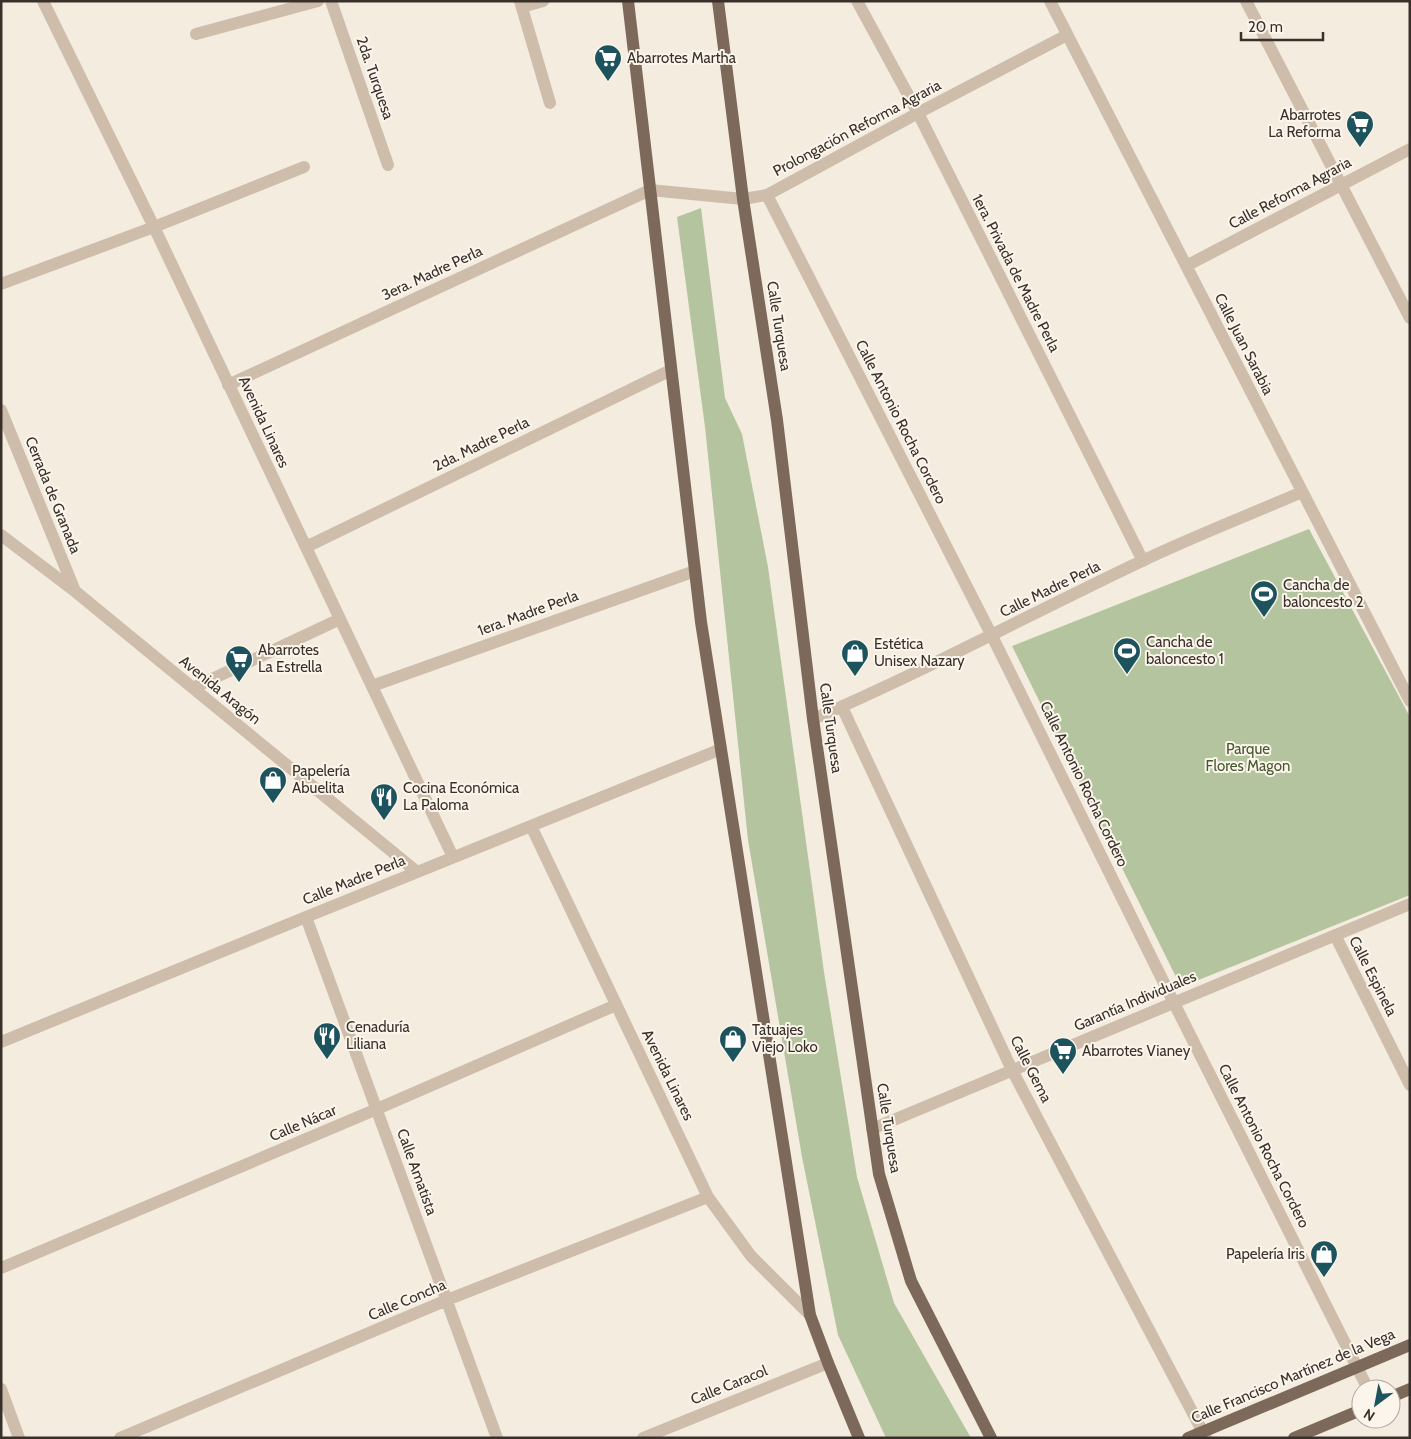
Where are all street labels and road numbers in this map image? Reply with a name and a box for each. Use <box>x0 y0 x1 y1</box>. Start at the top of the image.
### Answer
street label: 2da. Turquesa <box>352 34 398 122</box>
street label: Prolongación Reforma Agraria <box>770 76 945 180</box>
street label: Calle Reforma Agraria <box>1226 153 1355 233</box>
street label: 1era. Privada de Madre Perla <box>968 191 1064 356</box>
street label: 3era. Madre Perla <box>379 241 486 304</box>
street label: Calle Turquesa <box>763 280 795 373</box>
street label: Calle Juan Sarabia <box>1211 290 1278 398</box>
street label: Calle Antonio Rocha Cordero <box>852 337 950 507</box>
street label: Avenida Linares <box>235 373 293 471</box>
street label: 2da. Madre Perla <box>430 413 533 475</box>
street label: Cerrada de Granada <box>21 434 85 557</box>
street label: Calle Madre Perla <box>997 557 1104 621</box>
street label: 1era. Madre Perla <box>475 586 581 640</box>
street label: Avenida Aragón <box>176 652 264 728</box>
street label: Calle Turquesa <box>816 682 846 775</box>
street label: Calle Antonio Rocha Cordero <box>1036 698 1132 870</box>
street label: Calle Madre Perla <box>300 851 409 909</box>
street label: Calle Espinela <box>1345 933 1401 1020</box>
street label: Garantía Individuales <box>1071 967 1199 1035</box>
street label: Avenida Linares <box>638 1027 698 1123</box>
street label: Calle Gema <box>1007 1033 1056 1106</box>
street label: Calle Antonio Rocha Cordero <box>1215 1061 1313 1231</box>
street label: Calle Turquesa <box>873 1082 905 1175</box>
street label: Calle Nácar <box>267 1101 339 1145</box>
street label: Calle Amatista <box>393 1126 441 1218</box>
street label: Calle Concha <box>366 1275 449 1324</box>
street label: Calle Francisco Martínez de la Vega <box>1189 1325 1398 1427</box>
street label: Calle Caracol <box>688 1361 770 1409</box>

